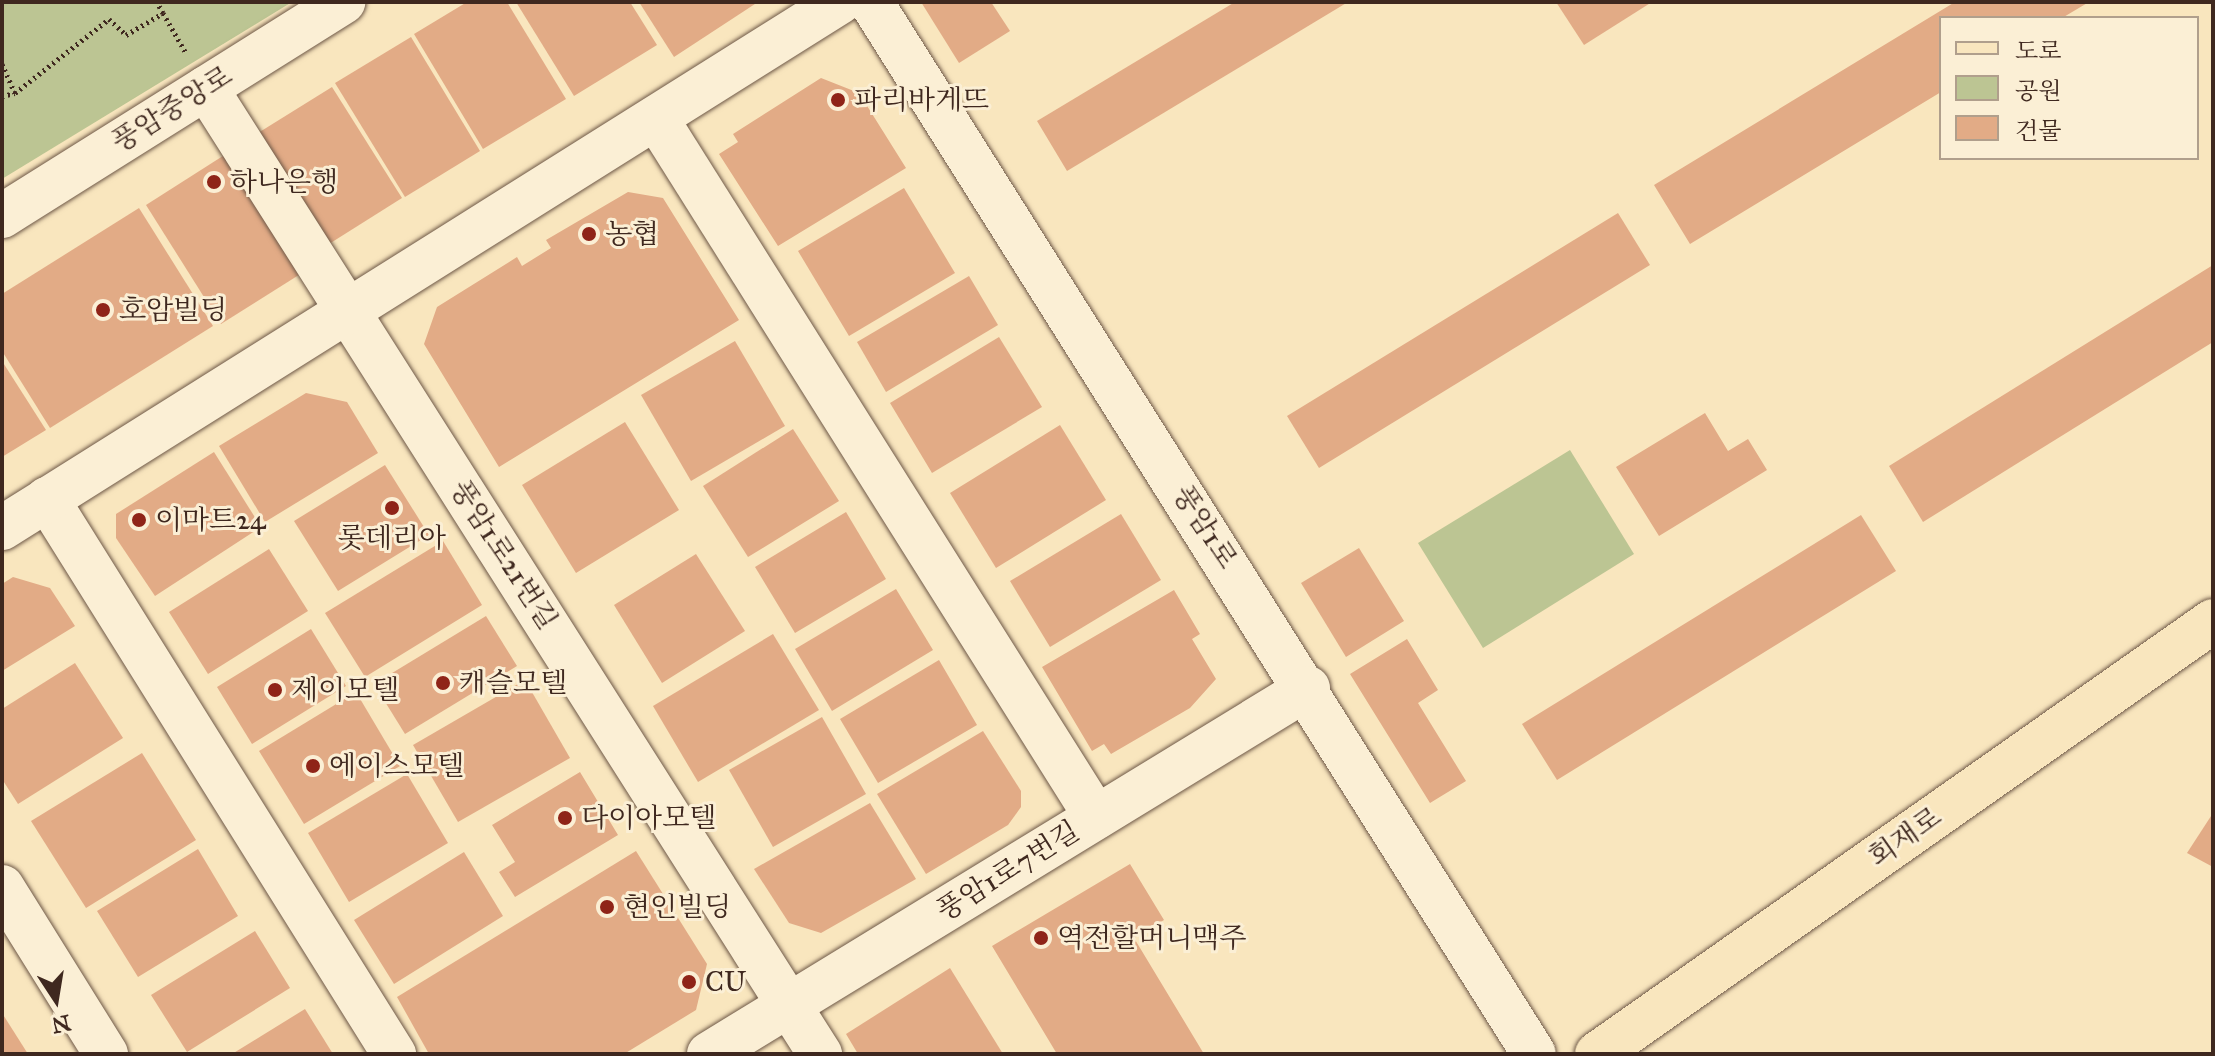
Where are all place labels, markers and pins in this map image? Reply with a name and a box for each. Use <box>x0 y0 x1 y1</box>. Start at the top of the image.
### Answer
place label: 파리바게뜨 <box>854 83 989 117</box>
marker: 파리바게뜨 <box>829 91 847 109</box>
place label: 하나은행 <box>230 165 338 199</box>
marker: 하나은행 <box>205 173 223 191</box>
place label: 농협 <box>605 217 659 251</box>
marker: 농협 <box>580 225 598 243</box>
place label: 호암빌딩 <box>119 293 227 327</box>
marker: 호암빌딩 <box>94 301 112 319</box>
marker: 롯데리아 <box>383 499 401 517</box>
place label: 이마트24 <box>155 503 266 537</box>
marker: 이마트24 <box>130 511 148 529</box>
place label: 롯데리아 <box>338 521 446 555</box>
place label: 캐슬모텔 <box>459 666 567 700</box>
place label: 제이모텔 <box>291 673 399 707</box>
marker: 캐슬모텔 <box>434 674 452 692</box>
marker: 제이모텔 <box>266 681 284 699</box>
place label: 에이스모텔 <box>329 749 464 783</box>
marker: 에이스모텔 <box>304 757 322 775</box>
place label: 다이아모텔 <box>581 801 716 835</box>
marker: 다이아모텔 <box>556 809 574 827</box>
place label: 현인빌딩 <box>623 890 731 924</box>
marker: 현인빌딩 <box>598 898 616 916</box>
place label: 역전할머니맥주 <box>1057 921 1246 955</box>
marker: 역전할머니맥주 <box>1032 929 1050 947</box>
place label: CU <box>705 965 746 999</box>
marker: CU <box>680 973 698 991</box>

